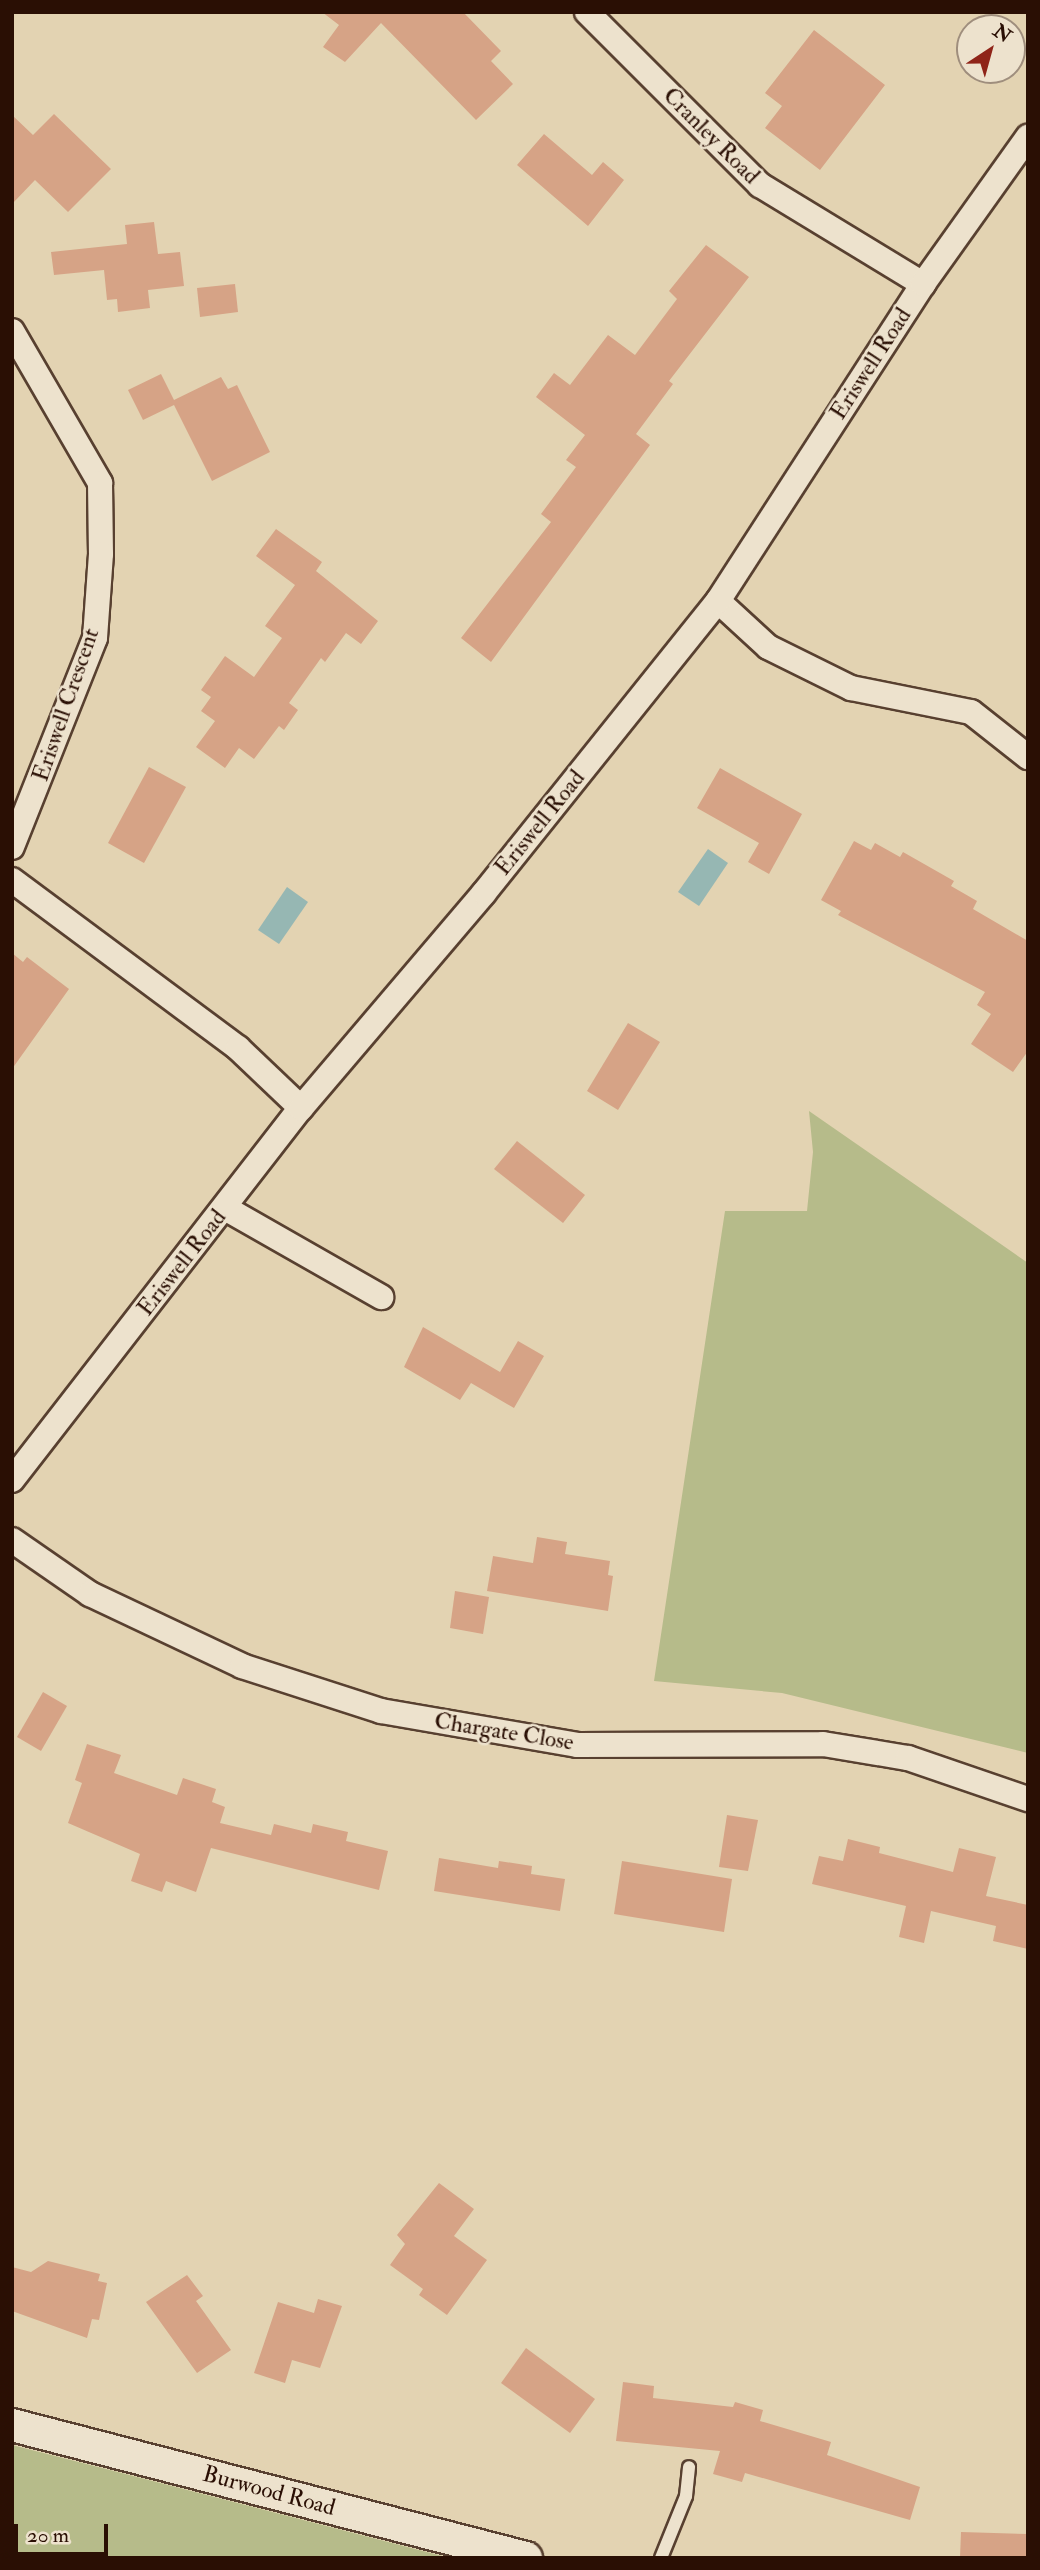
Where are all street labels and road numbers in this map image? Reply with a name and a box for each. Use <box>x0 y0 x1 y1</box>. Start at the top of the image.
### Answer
street label: Cranley Road <box>657 82 765 190</box>
street label: Eriswell Road <box>825 303 917 425</box>
street label: Eriswell Crescent <box>27 625 105 785</box>
street label: Eriswell Road <box>489 765 591 881</box>
street label: Eriswell Road <box>132 1204 232 1322</box>
street label: Chargate Close <box>432 1707 576 1757</box>
street label: Burwood Road <box>200 2460 338 2522</box>

